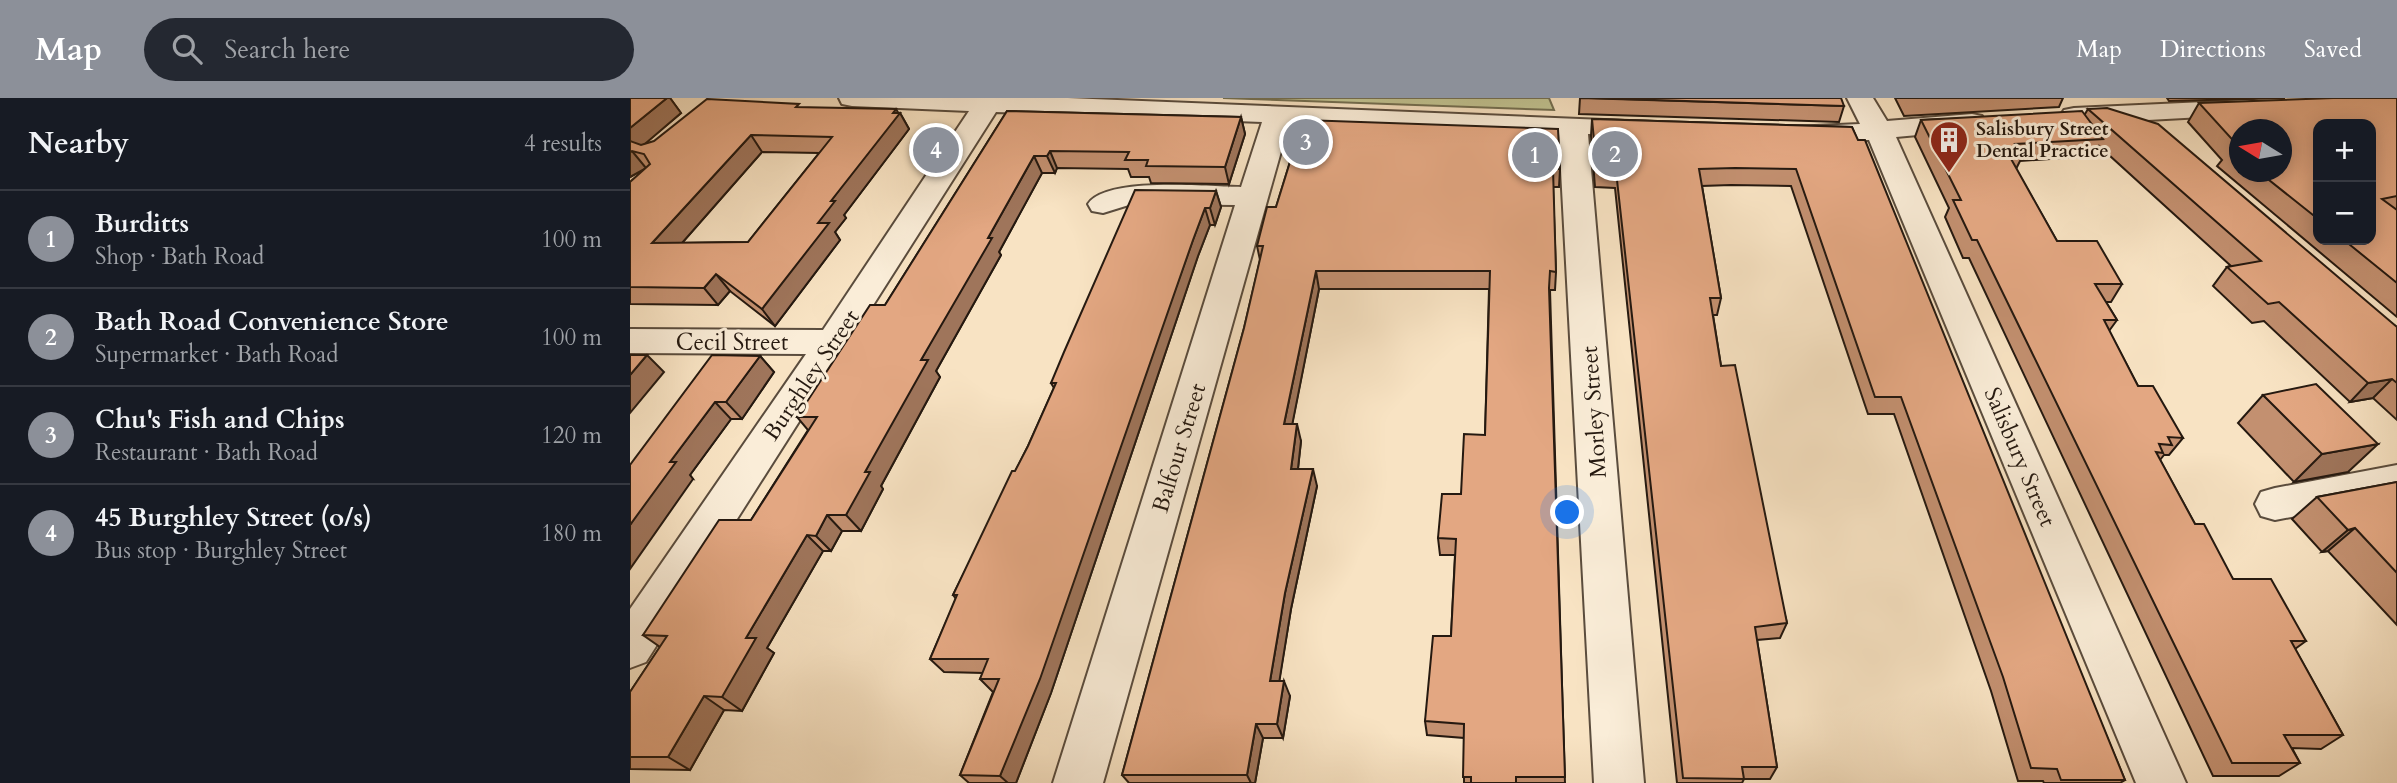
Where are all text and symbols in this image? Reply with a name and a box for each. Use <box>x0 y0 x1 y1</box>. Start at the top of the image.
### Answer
search box <box>144 18 634 81</box>
text: Map <box>35 27 102 72</box>
icon: search <box>168 30 206 68</box>
text: Search here <box>224 32 350 67</box>
text: Map <box>2076 33 2122 66</box>
text: Directions <box>2160 33 2266 66</box>
text: Saved <box>2304 33 2362 66</box>
pin: 3 <box>1283 116 1329 168</box>
place label: Salisbury Street Dental Practice <box>1976 116 2109 164</box>
building icon: Salisbury Street Dental Practice <box>1928 119 1970 174</box>
north arrow <box>2229 119 2292 182</box>
map controls <box>2313 119 2376 245</box>
button: + <box>2313 119 2376 182</box>
text: Nearby <box>28 123 129 164</box>
pin: 4 <box>913 124 959 176</box>
text: 4 results <box>524 128 602 159</box>
pin: 2 <box>1592 128 1638 180</box>
pin: 1 <box>1512 129 1558 181</box>
button: − <box>2313 182 2376 245</box>
text: Burditts <box>95 206 189 241</box>
text: 1 <box>45 224 57 255</box>
text: 100 m <box>541 224 602 255</box>
text: Shop · Bath Road <box>95 241 264 272</box>
street label: Burghley Street <box>756 303 866 447</box>
text: Bath Road Convenience Store <box>95 304 449 339</box>
text: 2 <box>45 322 57 353</box>
text: 100 m <box>541 322 602 353</box>
street label: Cecil Street <box>676 327 788 358</box>
text: Supermarket · Bath Road <box>95 339 338 370</box>
street label: Morley Street <box>1574 345 1614 479</box>
street label: Balfour Street <box>1145 380 1213 516</box>
street label: Salisbury Street <box>1977 383 2063 531</box>
text: Chu's Fish and Chips <box>95 402 345 437</box>
text: 3 <box>45 420 57 451</box>
text: 120 m <box>541 420 602 451</box>
text: Restaurant · Bath Road <box>95 437 318 468</box>
your location <box>1550 495 1584 529</box>
text: 45 Burghley Street (o/s) <box>95 500 372 535</box>
text: 4 <box>45 518 57 549</box>
text: 180 m <box>541 518 602 549</box>
text: Bus stop · Burghley Street <box>95 535 347 566</box>

